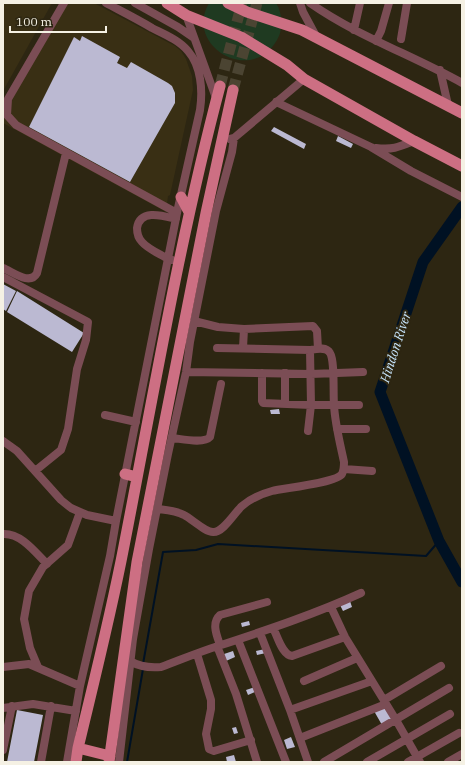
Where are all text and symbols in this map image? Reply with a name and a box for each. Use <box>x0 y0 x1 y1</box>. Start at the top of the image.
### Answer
scale bar <box>10 8 106 34</box>
text: 100 m <box>16 14 52 29</box>
water label: Hindon River <box>376 309 415 386</box>

